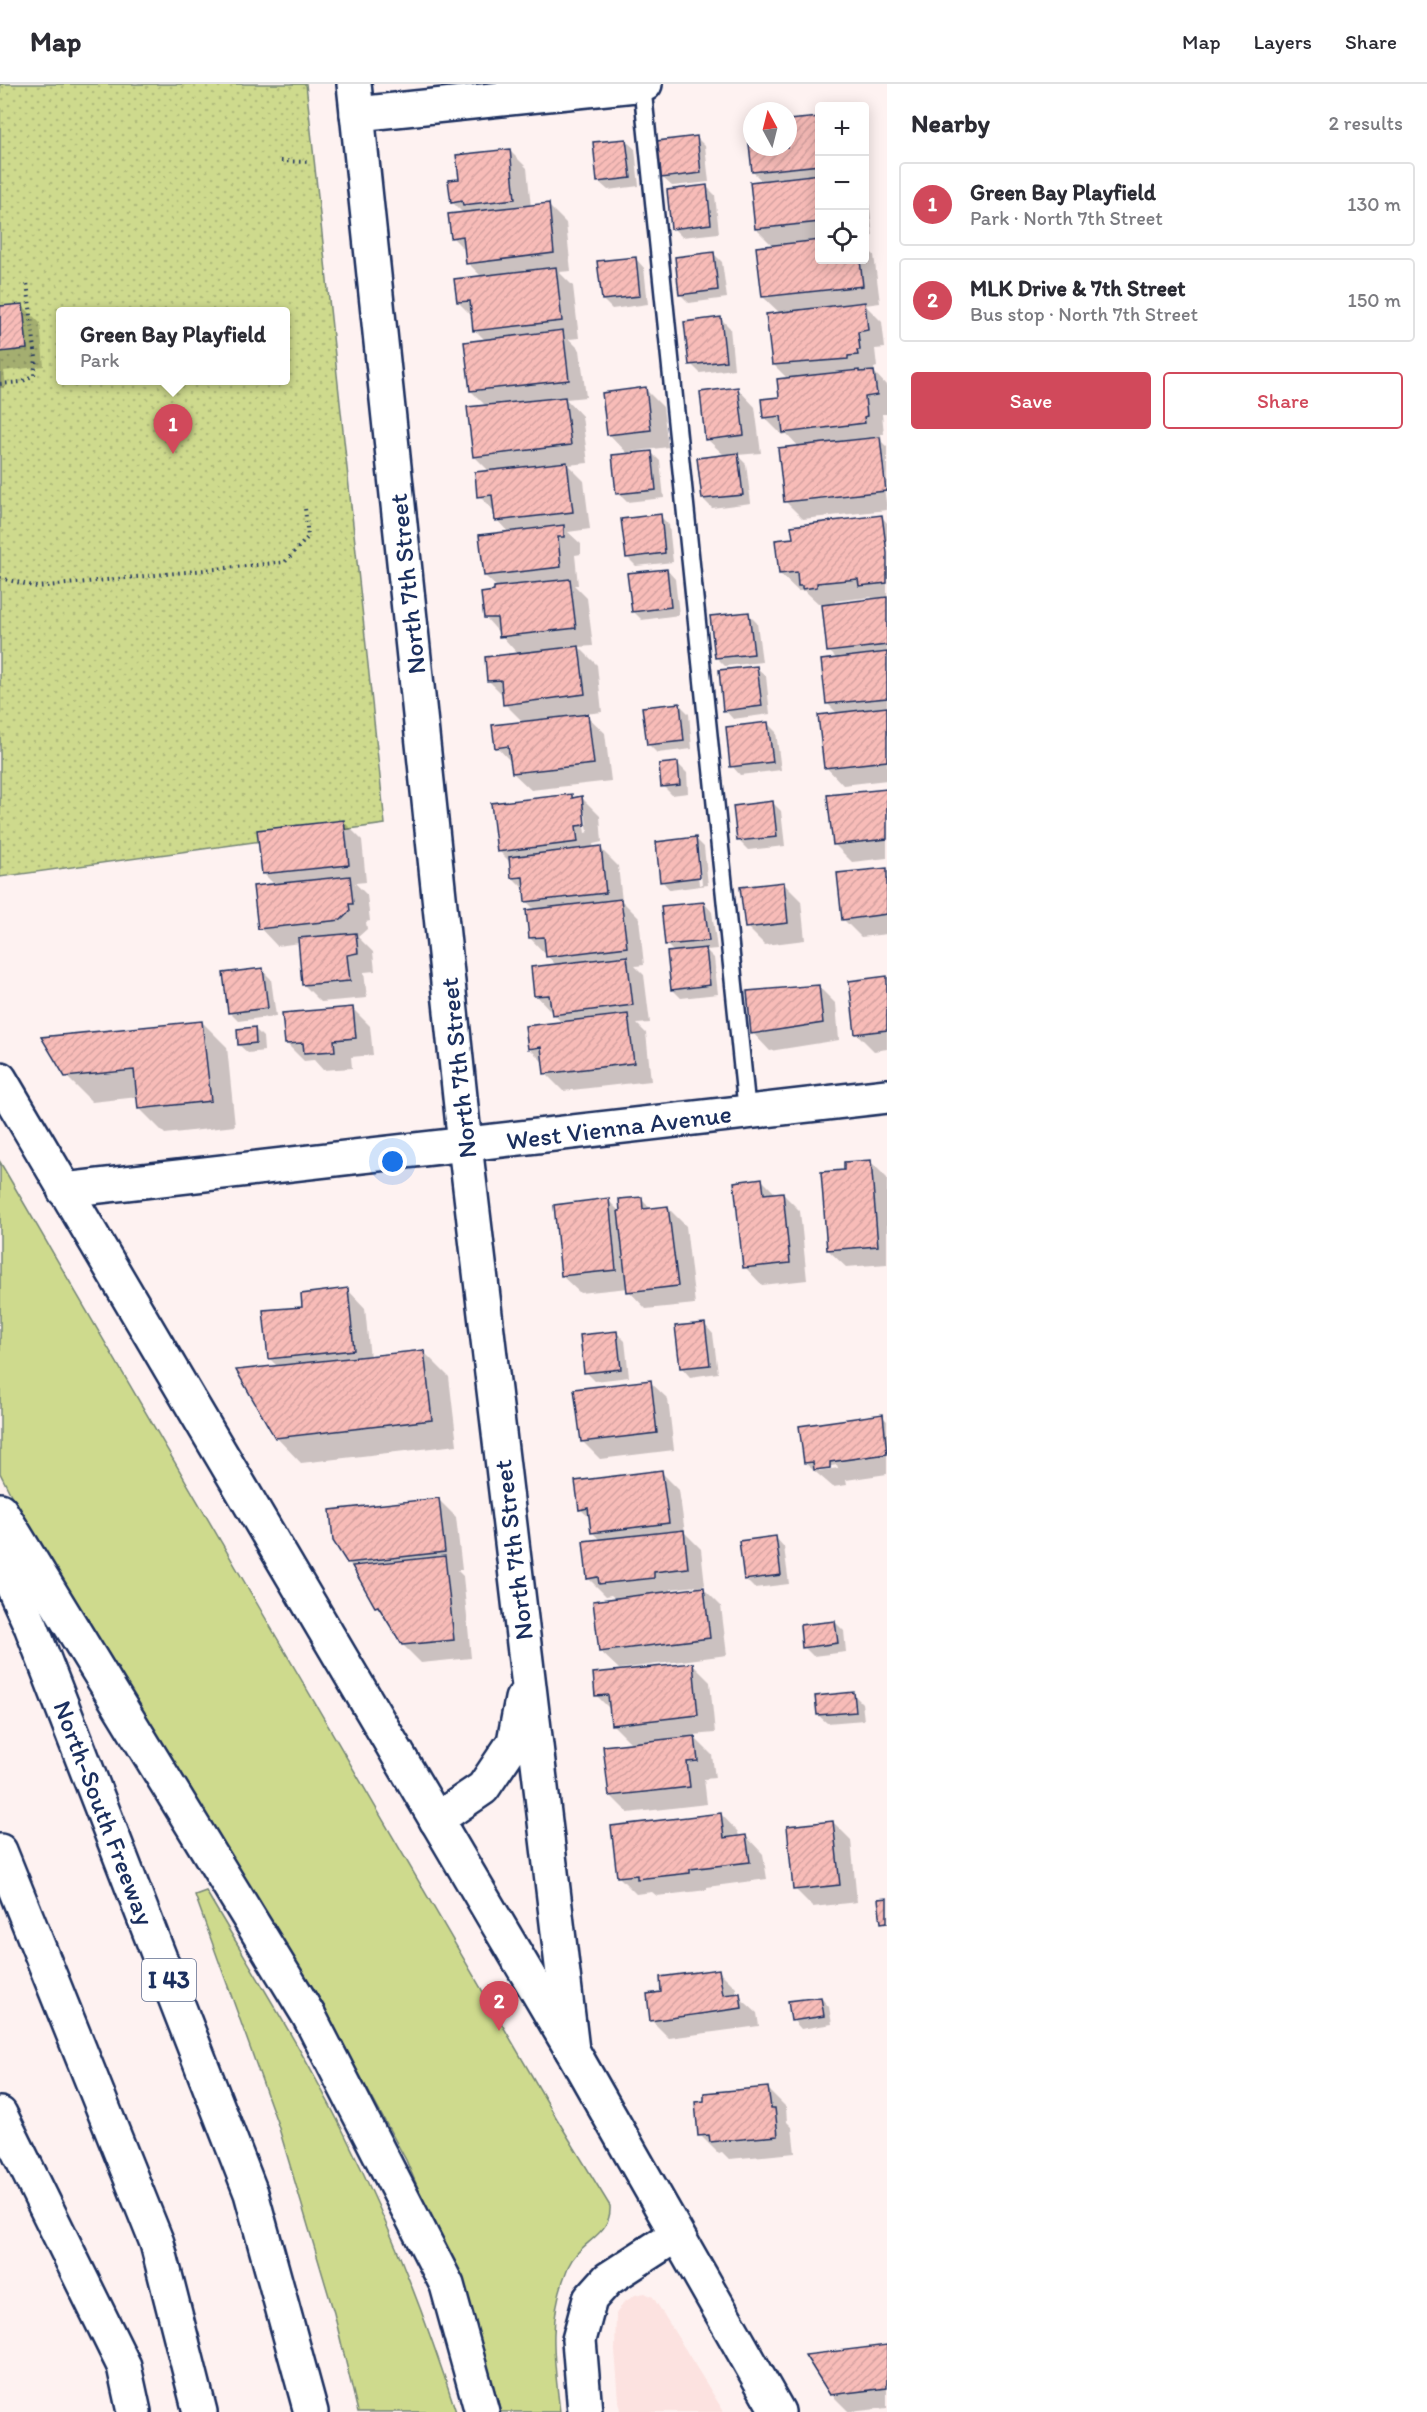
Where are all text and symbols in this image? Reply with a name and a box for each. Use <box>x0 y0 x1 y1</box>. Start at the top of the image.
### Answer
text: Map <box>30 24 81 58</box>
text: Map <box>1182 29 1221 54</box>
text: Layers <box>1254 29 1312 54</box>
text: Share <box>1345 29 1397 54</box>
north arrow <box>743 102 797 156</box>
map controls <box>815 102 869 264</box>
button: + <box>815 102 869 156</box>
text: Nearby <box>911 107 990 139</box>
text: 2 results <box>1329 111 1403 135</box>
button: − <box>815 156 869 210</box>
text: Green Bay Playfield <box>970 179 1156 206</box>
text: 1 <box>928 192 937 216</box>
text: 130 m <box>1347 192 1401 216</box>
text: Park · North 7th Street <box>970 206 1163 230</box>
button: locate <box>815 210 869 264</box>
text: MLK Drive & 7th Street <box>970 275 1186 302</box>
text: 2 <box>927 288 938 312</box>
text: 150 m <box>1348 288 1401 312</box>
text: Bus stop · North 7th Street <box>970 302 1198 326</box>
popup <box>56 307 290 385</box>
text: Green Bay Playfield <box>80 321 266 348</box>
text: Park <box>80 348 119 372</box>
button: Save <box>911 372 1151 429</box>
button: Share <box>1163 372 1403 429</box>
pin: 1 <box>154 404 192 454</box>
street label: North 7th Street <box>382 492 432 676</box>
street label: North 7th Street <box>433 976 483 1160</box>
street label: West Vienna Avenue <box>504 1097 734 1157</box>
your location <box>378 1147 407 1176</box>
street label: North 7th Street <box>486 1458 540 1642</box>
street label: North-South Freeway <box>46 1696 162 1930</box>
road number: I 43 <box>142 1959 196 2001</box>
pin: 2 <box>480 1982 518 2031</box>

